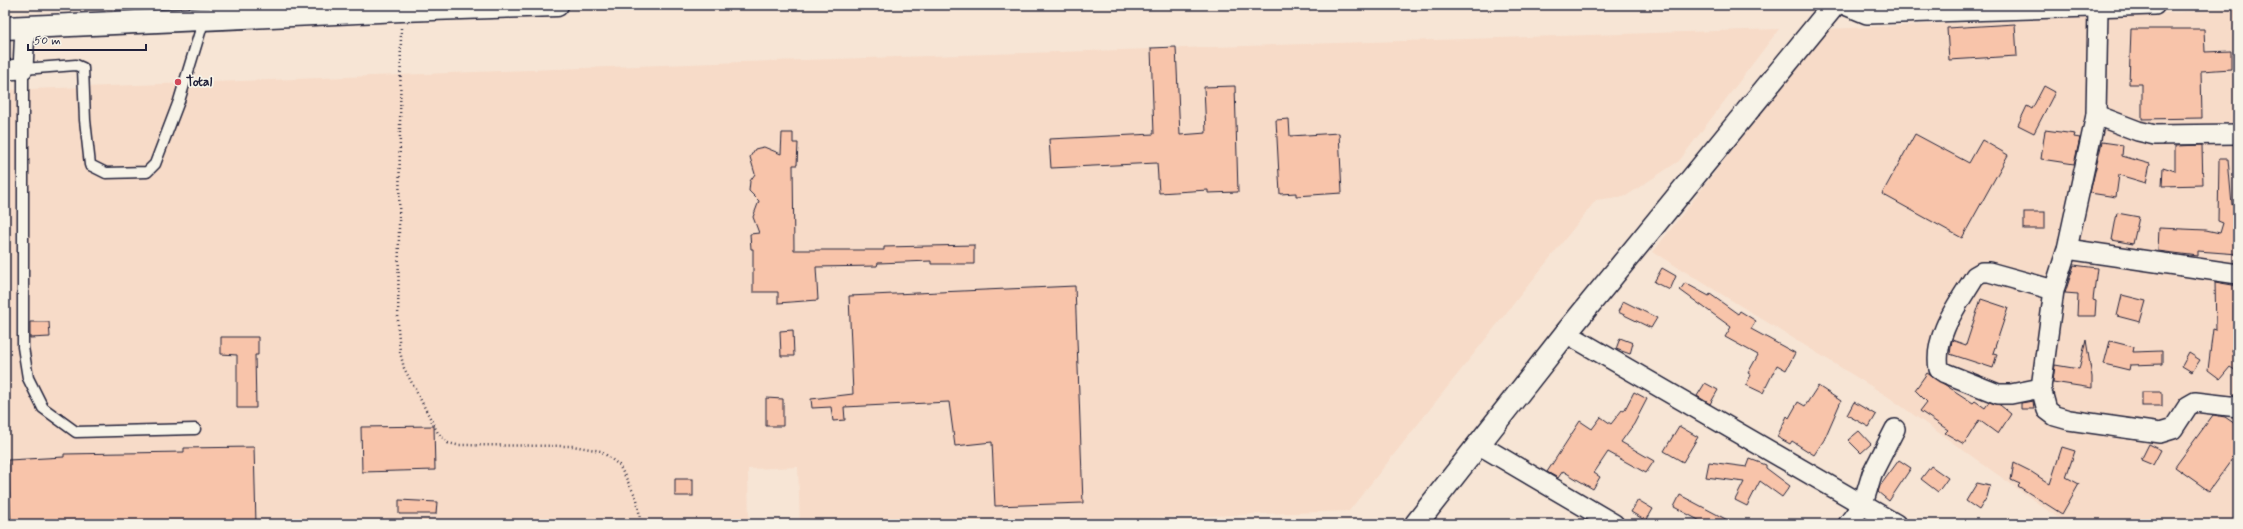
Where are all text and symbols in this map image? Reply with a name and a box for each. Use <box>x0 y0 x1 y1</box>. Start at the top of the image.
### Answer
scale bar <box>28 26 146 52</box>
text: 50 m <box>34 33 61 49</box>
place label: Total <box>186 73 213 91</box>
marker: Total <box>173 77 183 87</box>

